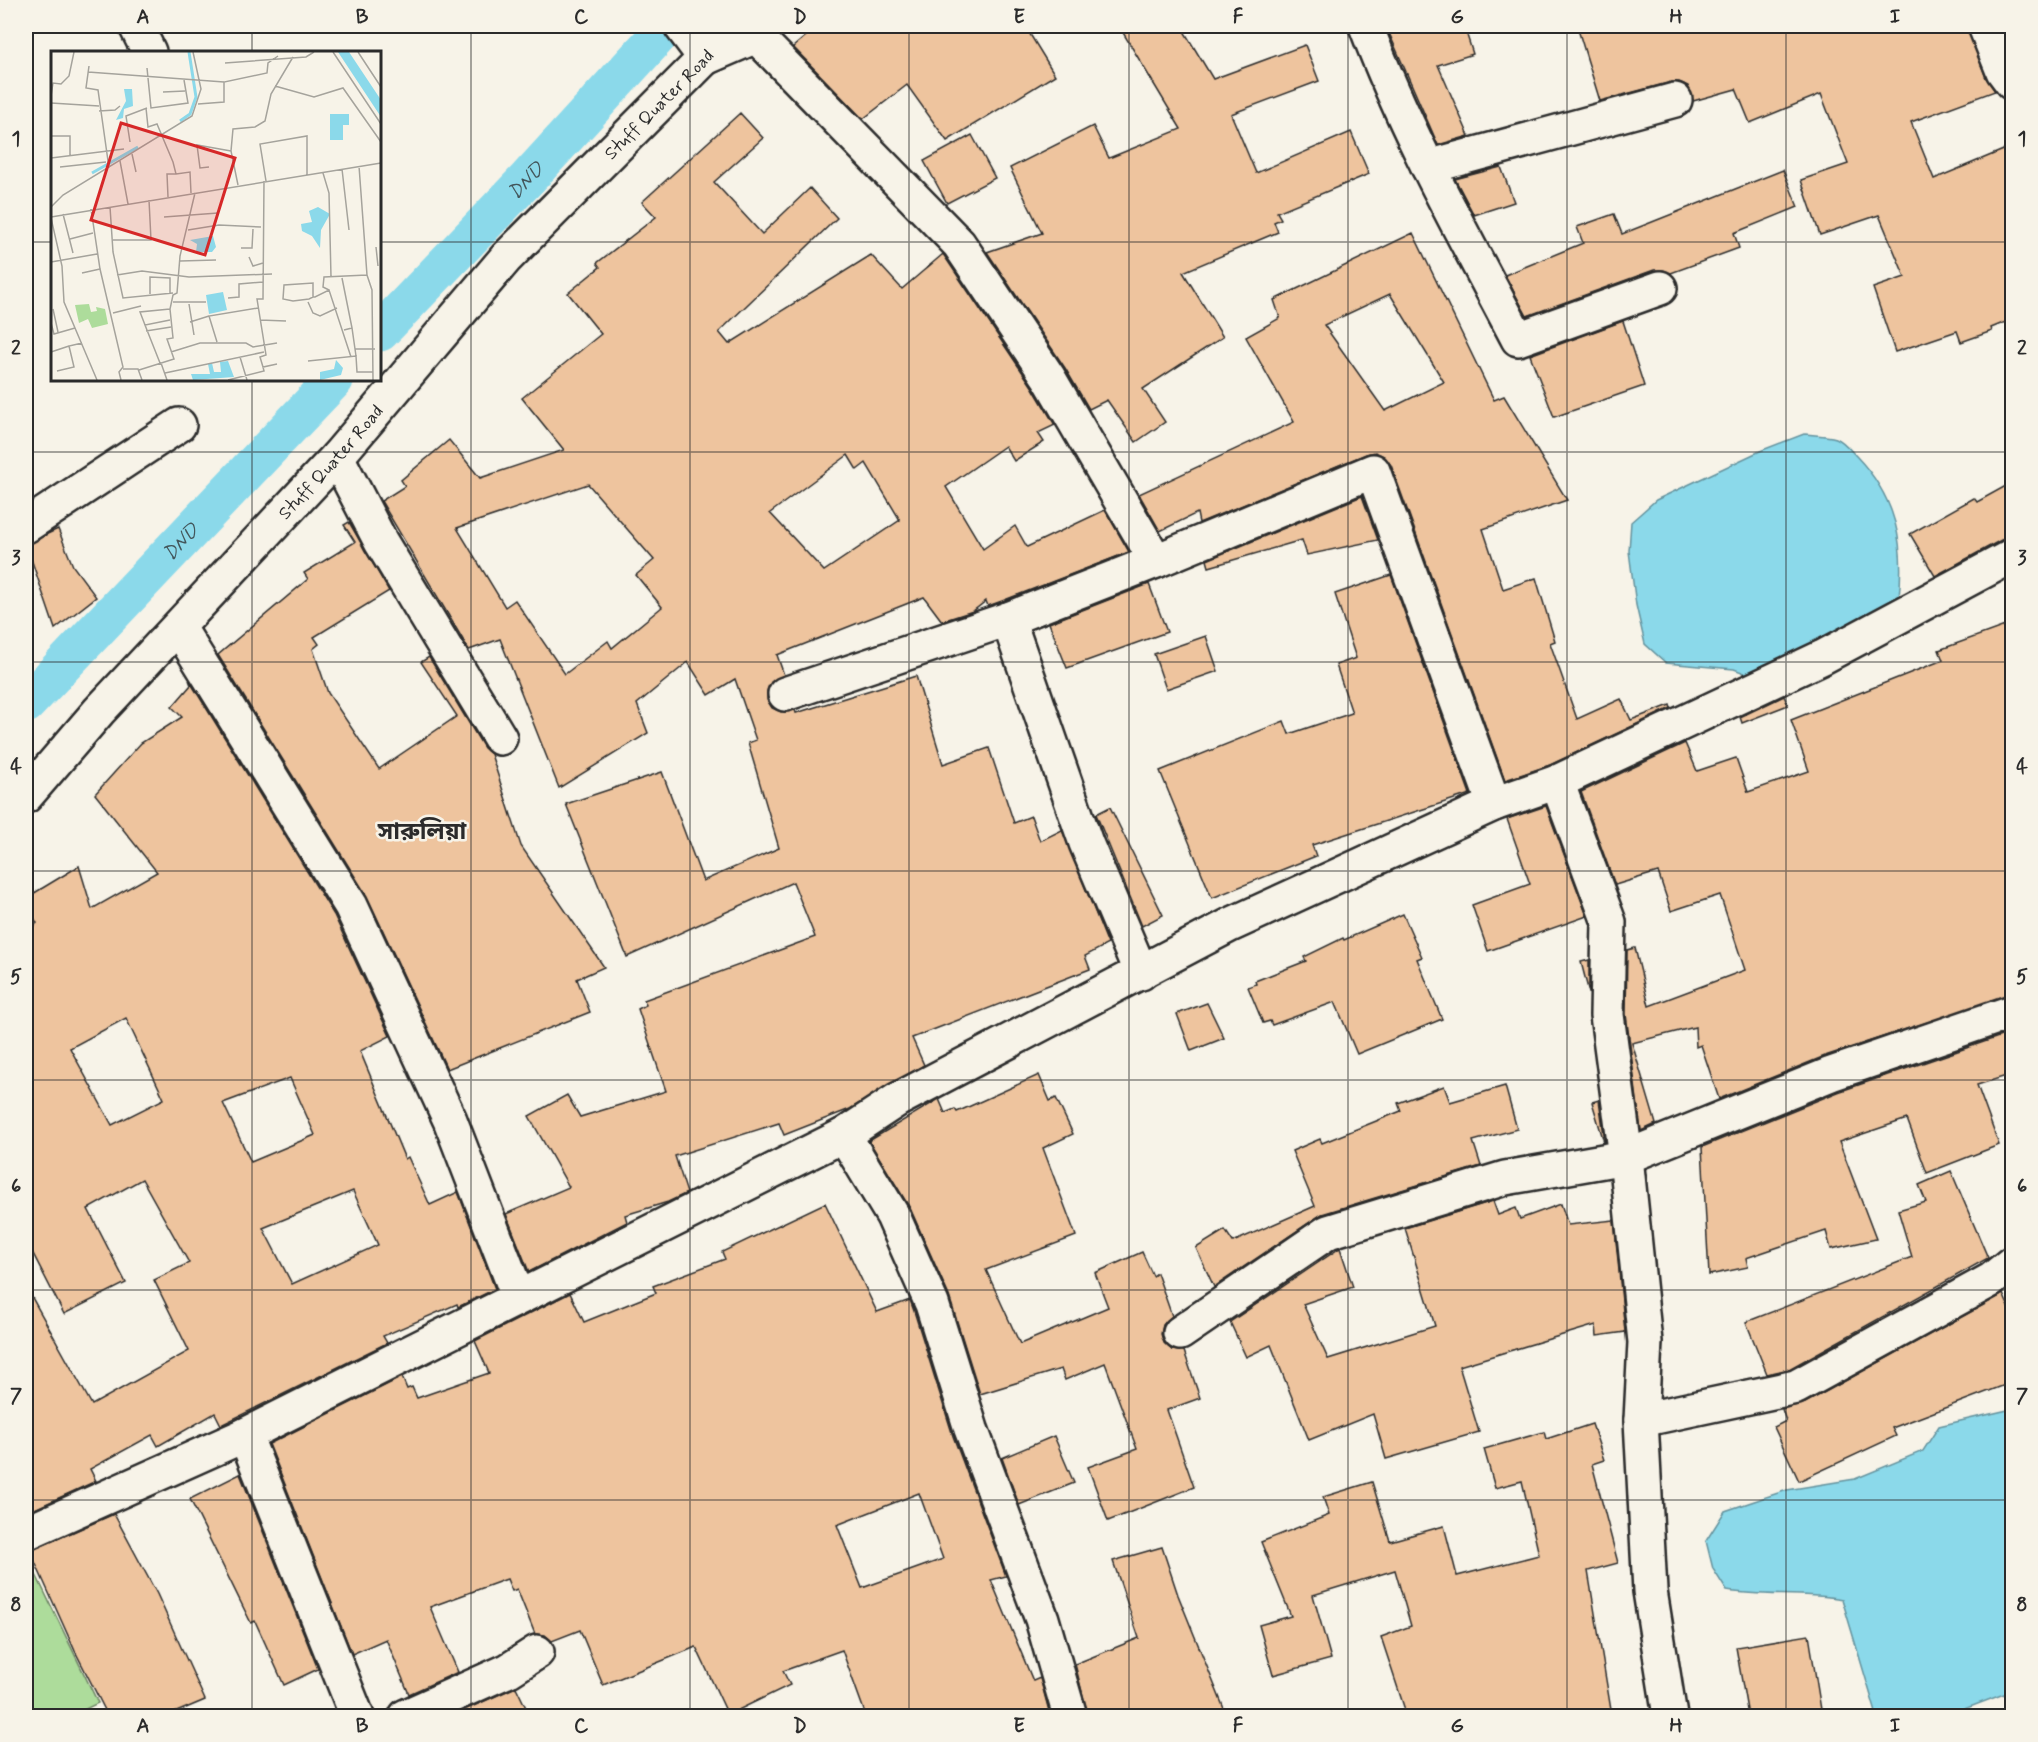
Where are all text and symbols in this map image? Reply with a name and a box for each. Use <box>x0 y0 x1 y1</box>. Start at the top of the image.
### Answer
text: A <box>136 4 150 31</box>
text: B <box>356 4 369 31</box>
text: C <box>574 4 589 31</box>
text: D <box>793 4 807 31</box>
text: E <box>1013 4 1025 31</box>
text: F <box>1233 4 1244 31</box>
text: G <box>1450 4 1464 31</box>
text: H <box>1669 4 1683 31</box>
text: I <box>1890 4 1900 31</box>
street label: Stuff Quater Road <box>599 45 720 165</box>
inset map <box>51 51 381 381</box>
text: 1 <box>12 126 20 153</box>
text: 1 <box>2018 126 2026 153</box>
water label: DND <box>502 156 552 206</box>
text: 2 <box>11 335 21 362</box>
text: 2 <box>2017 335 2027 362</box>
street label: Stuff Quater Road <box>273 400 389 525</box>
water label: DND <box>157 517 207 567</box>
text: 3 <box>11 545 21 572</box>
text: 3 <box>2017 545 2027 572</box>
text: 4 <box>10 754 22 781</box>
text: 4 <box>2016 754 2028 781</box>
district label: সারুলিয়া <box>377 817 467 848</box>
text: 5 <box>10 964 22 991</box>
text: 5 <box>2016 964 2028 991</box>
text: 6 <box>11 1173 21 1200</box>
text: 6 <box>2017 1173 2027 1200</box>
text: 7 <box>10 1383 22 1410</box>
text: 7 <box>2016 1383 2028 1410</box>
text: 8 <box>10 1592 22 1619</box>
text: 8 <box>2016 1592 2028 1619</box>
text: A <box>136 1713 150 1740</box>
text: B <box>356 1713 369 1740</box>
text: C <box>574 1713 589 1740</box>
text: D <box>793 1713 807 1740</box>
text: E <box>1013 1713 1025 1740</box>
text: F <box>1233 1713 1244 1740</box>
text: G <box>1450 1713 1464 1740</box>
text: H <box>1669 1713 1683 1740</box>
text: I <box>1890 1713 1900 1740</box>

